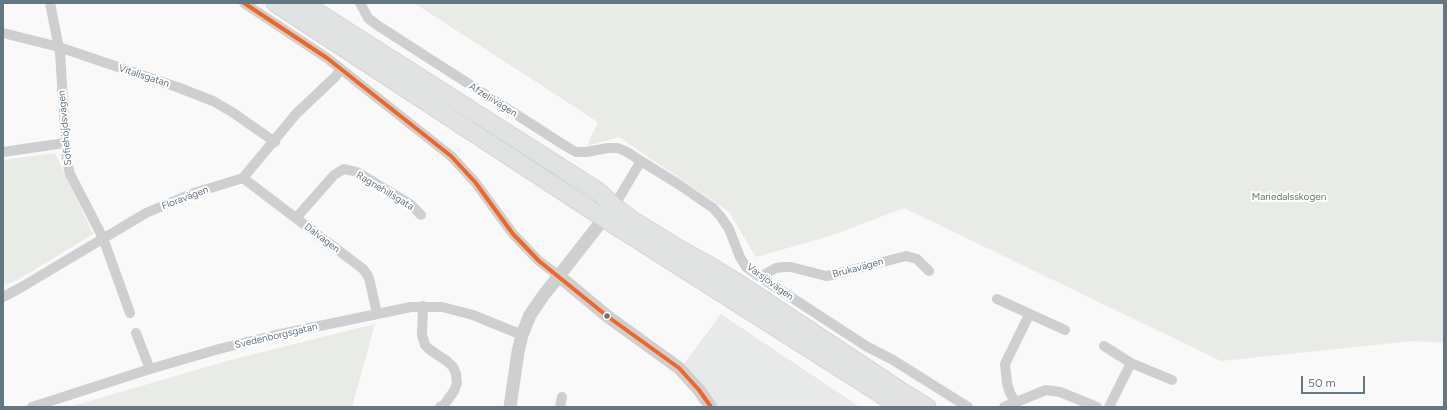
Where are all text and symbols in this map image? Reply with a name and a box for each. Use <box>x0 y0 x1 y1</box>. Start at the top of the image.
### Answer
street label: Vitalisgatan <box>117 62 171 90</box>
street label: Afzeliivägen <box>467 80 519 120</box>
street label: Sofiehöjdsvägen <box>56 90 74 166</box>
street label: Ragnehillsgata <box>354 169 416 213</box>
street label: Floravägen <box>160 184 210 212</box>
park label: Mariedalsskogen <box>1252 191 1326 203</box>
street label: Dalvägen <box>302 221 342 255</box>
street label: Brukavägen <box>831 255 885 281</box>
street label: Varsjövägen <box>744 261 796 303</box>
unlabelled marker <box>602 311 612 321</box>
street label: Svedenborgsgatan <box>233 321 319 351</box>
scale bar <box>1303 368 1367 394</box>
text: 50 m <box>1308 376 1336 390</box>

